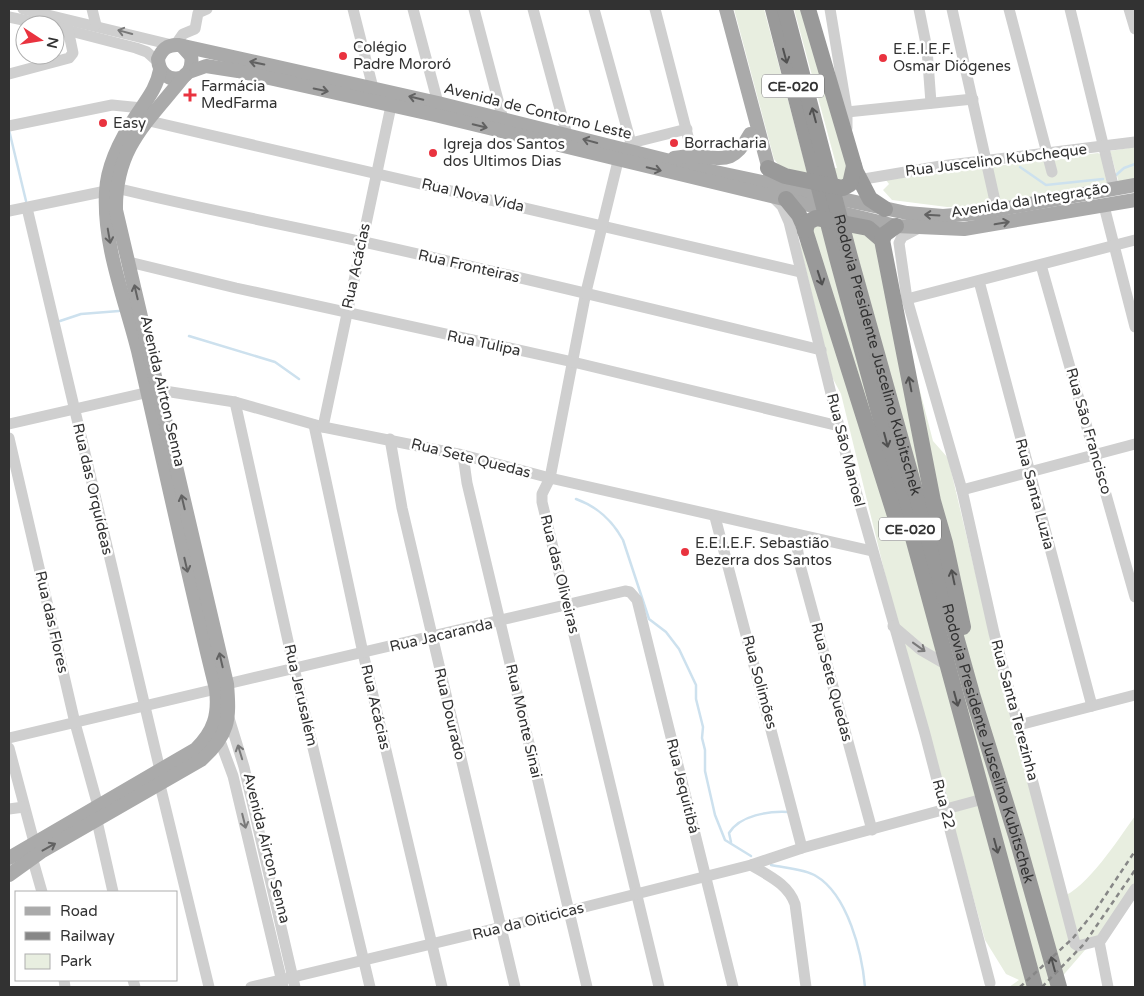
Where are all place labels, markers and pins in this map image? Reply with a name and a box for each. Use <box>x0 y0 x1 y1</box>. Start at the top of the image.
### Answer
place label: Colégio Padre Mororó <box>353 38 451 73</box>
place label: E.E.I.E.F. Osmar Diógenes <box>893 40 1011 75</box>
marker: Colégio Padre Mororó <box>337 50 349 62</box>
marker: E.E.I.E.F. Osmar Diógenes <box>877 52 889 64</box>
place label: Farmácia MedFarma <box>201 77 277 112</box>
marker: Farmácia MedFarma <box>183 88 197 102</box>
place label: Easy <box>113 114 146 132</box>
marker: Easy <box>97 117 109 129</box>
place label: Borracharia <box>684 134 767 152</box>
place label: Igreja dos Santos dos Ultimos Dias <box>443 135 565 170</box>
marker: Borracharia <box>668 137 680 149</box>
marker: Igreja dos Santos dos Ultimos Dias <box>427 147 439 159</box>
place label: E.E.I.E.F. Sebastião Bezerra dos Santos <box>695 534 832 569</box>
marker: E.E.I.E.F. Sebastião Bezerra dos Santos <box>679 546 691 558</box>

